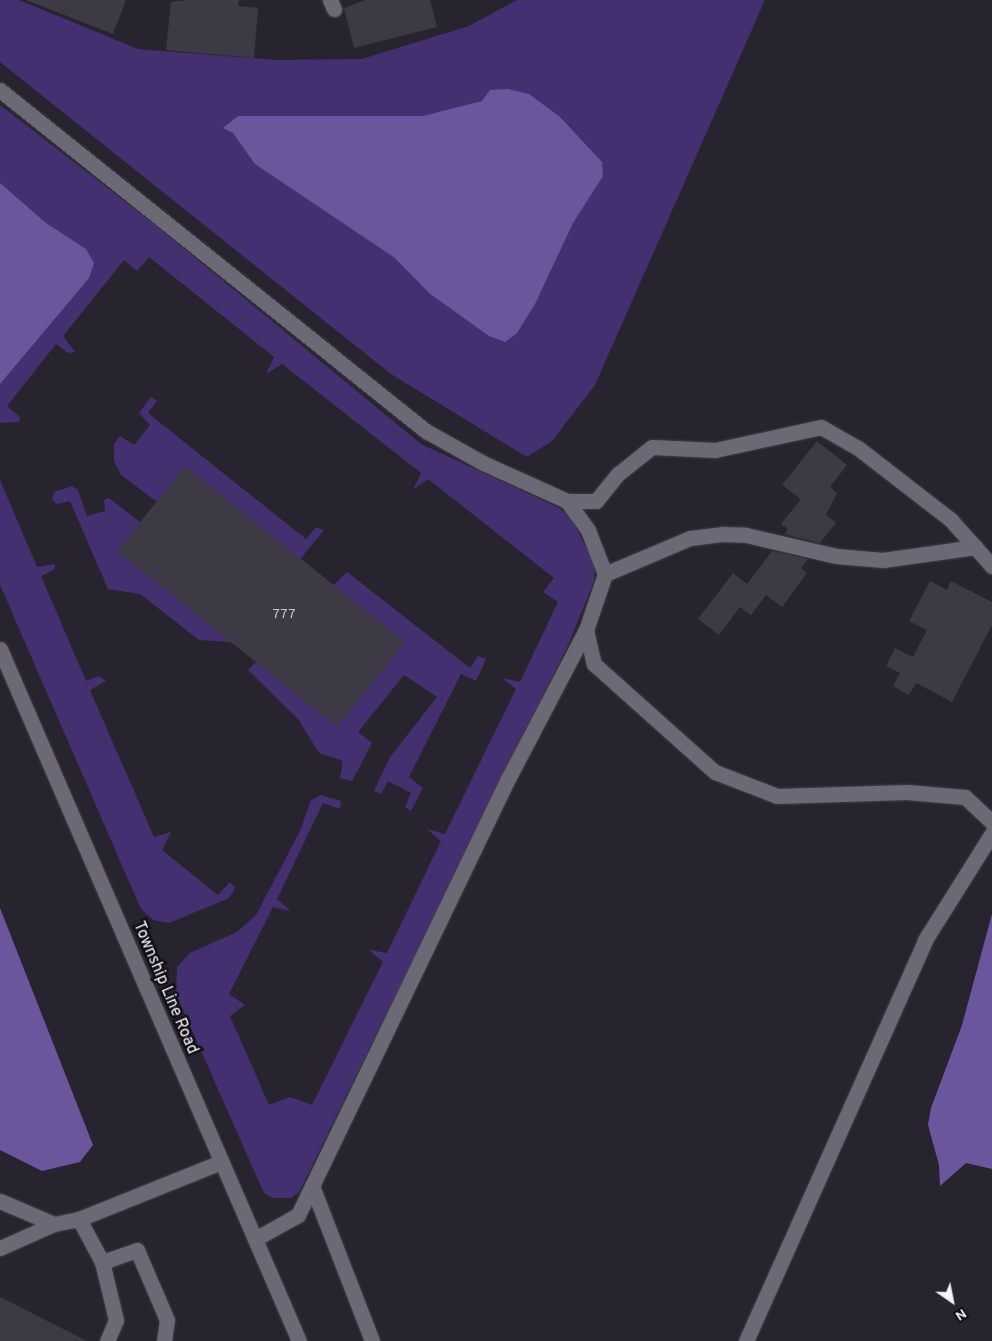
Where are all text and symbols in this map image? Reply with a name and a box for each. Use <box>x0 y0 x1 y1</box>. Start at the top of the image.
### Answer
house number: 777 <box>273 607 295 623</box>
street label: Township Line Road <box>128 919 202 1057</box>
north arrow <box>927 1276 977 1326</box>
text: N <box>952 1304 969 1324</box>

